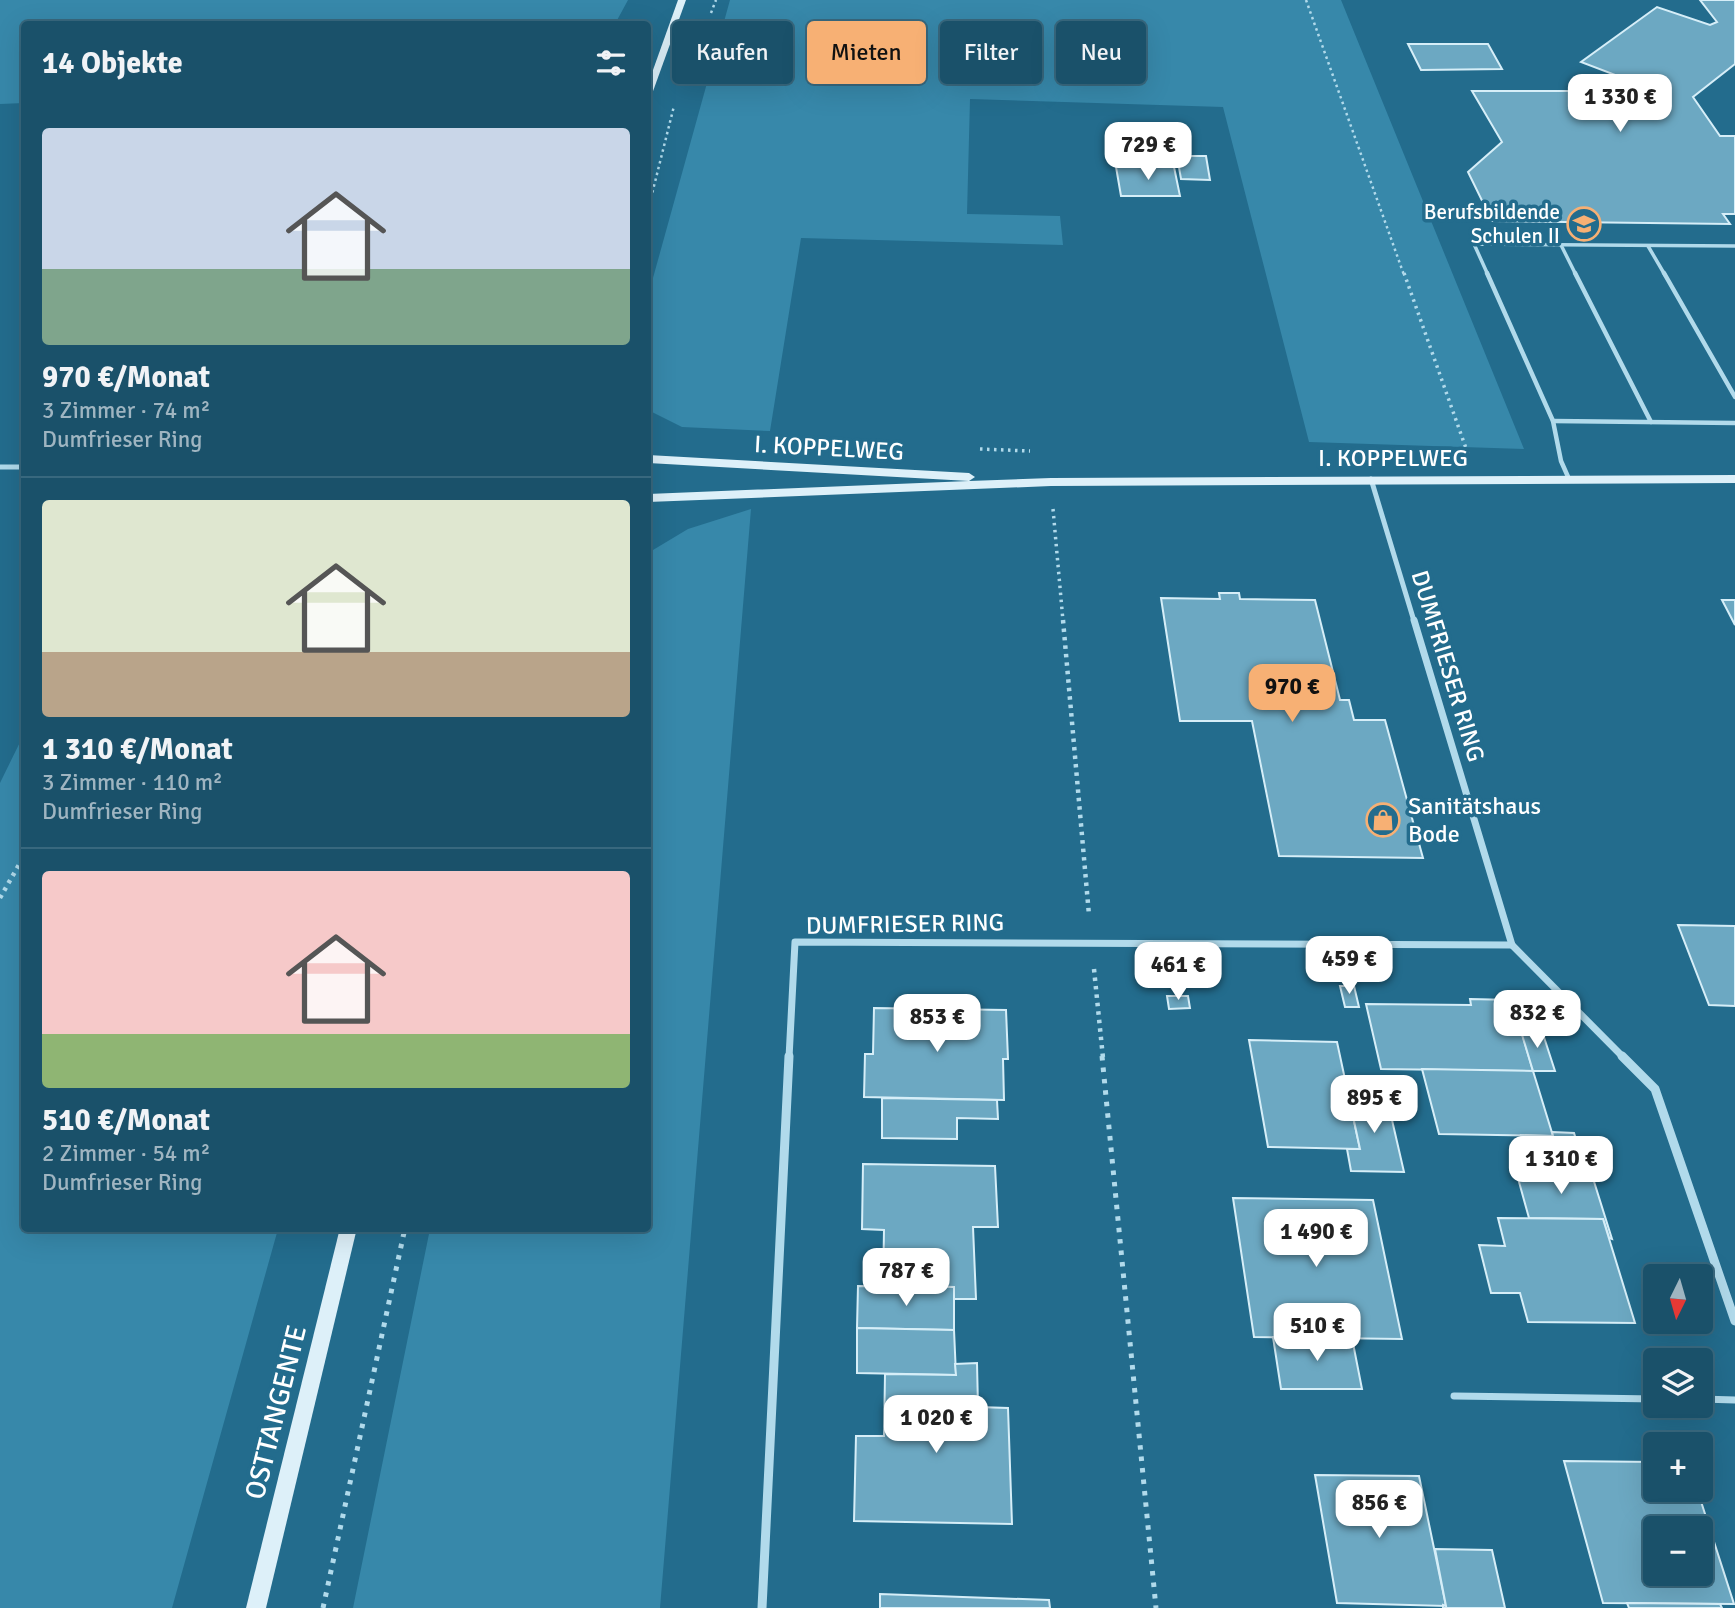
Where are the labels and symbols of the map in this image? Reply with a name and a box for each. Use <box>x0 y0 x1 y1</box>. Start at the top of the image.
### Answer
pin: 1 330 € <box>1555 74 1685 134</box>
pin: 729 € <box>1099 122 1197 182</box>
place label: Berufsbildende Schulen II <box>1424 199 1560 249</box>
school or university icon: Berufsbildende Schulen II <box>1565 205 1603 243</box>
street label: I. KOPPELWEG <box>753 429 905 467</box>
street label: I. KOPPELWEG <box>1318 443 1468 473</box>
street label: DUMFRIESER RING <box>1405 567 1491 765</box>
pin: 970 € <box>1243 664 1341 724</box>
place label: Sanitätshaus Bode <box>1408 791 1541 849</box>
shop icon: Sanitätshaus Bode <box>1364 801 1402 839</box>
street label: DUMFRIESER RING <box>806 907 1004 941</box>
pin: 459 € <box>1300 936 1398 996</box>
pin: 461 € <box>1129 942 1227 1002</box>
pin: 832 € <box>1488 990 1586 1050</box>
pin: 853 € <box>888 995 986 1054</box>
pin: 895 € <box>1325 1076 1423 1135</box>
pin: 1 310 € <box>1496 1136 1626 1196</box>
pin: 1 490 € <box>1251 1210 1381 1269</box>
pin: 787 € <box>857 1248 955 1308</box>
north arrow <box>1643 1264 1713 1334</box>
pin: 510 € <box>1268 1304 1366 1363</box>
street label: OSTTANGENTE <box>238 1322 314 1503</box>
pin: 1 020 € <box>871 1396 1001 1455</box>
pin: 856 € <box>1330 1480 1428 1540</box>

